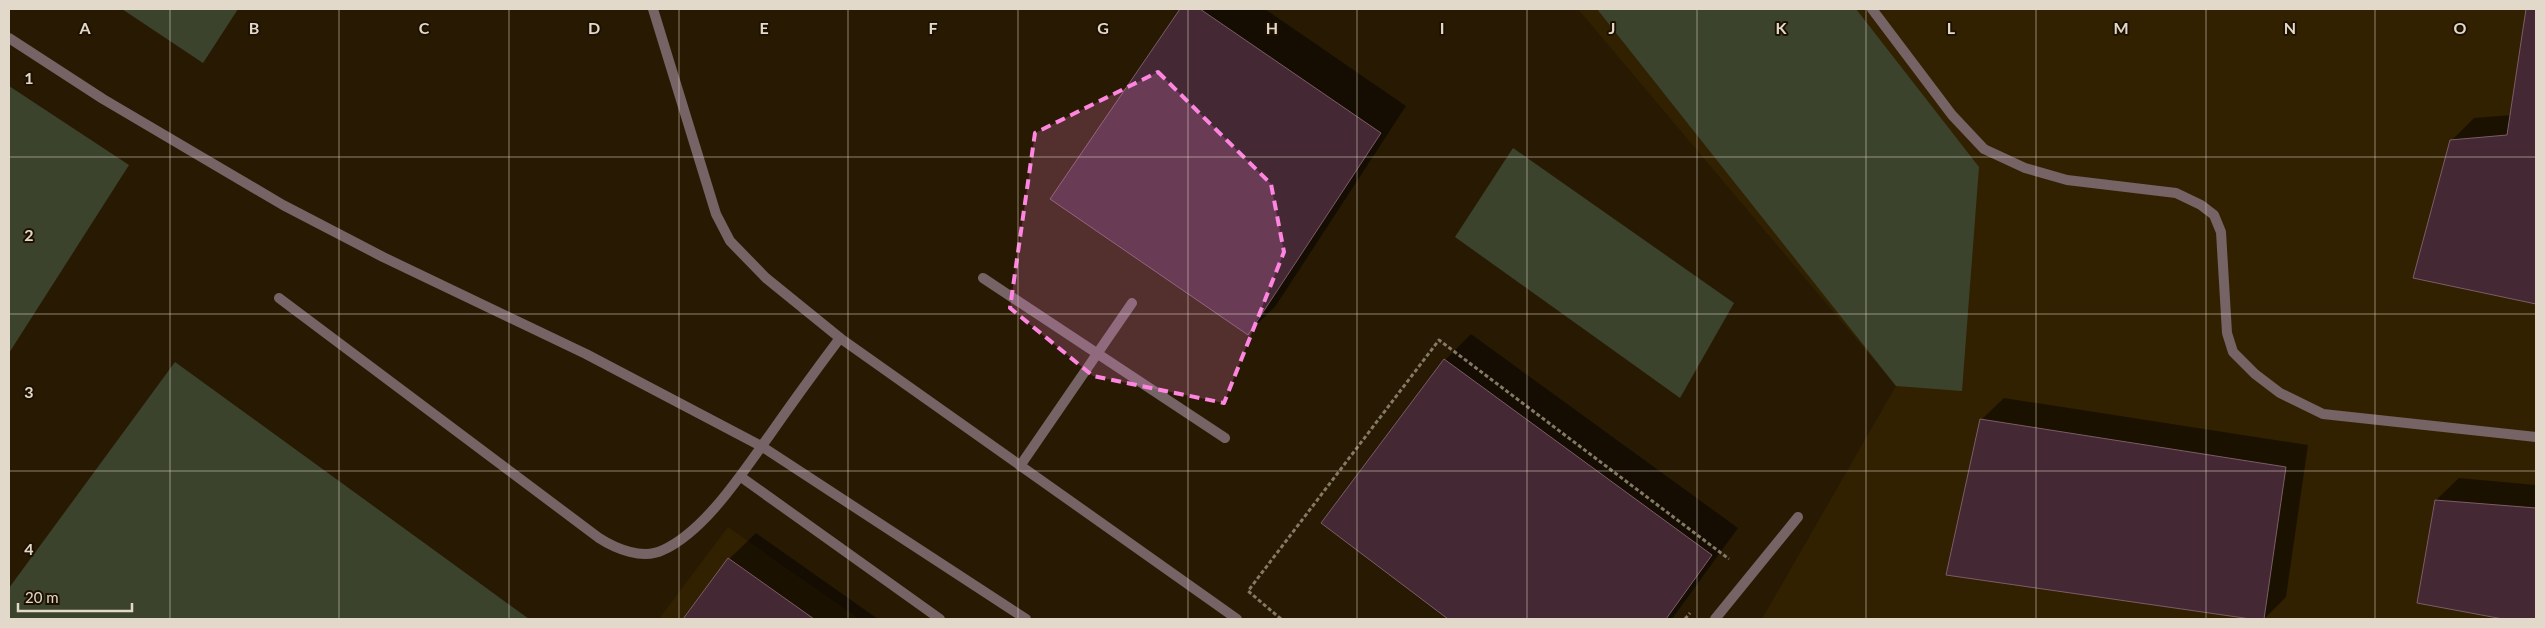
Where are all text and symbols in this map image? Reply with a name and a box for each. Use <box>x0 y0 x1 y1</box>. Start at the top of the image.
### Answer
text: A <box>78 18 91 37</box>
text: B <box>249 18 259 37</box>
text: C <box>419 18 430 37</box>
text: D <box>588 18 600 37</box>
text: E <box>759 18 769 37</box>
text: F <box>928 18 938 37</box>
text: G <box>1097 18 1109 37</box>
text: H <box>1266 18 1278 37</box>
text: I <box>1440 18 1444 37</box>
text: J <box>1609 18 1615 37</box>
text: K <box>1776 18 1788 37</box>
text: L <box>1947 18 1956 37</box>
text: M <box>2113 18 2129 37</box>
text: N <box>2284 18 2296 37</box>
text: O <box>2454 18 2467 37</box>
text: 1 <box>24 68 34 87</box>
text: 2 <box>24 225 34 244</box>
text: 3 <box>24 382 34 401</box>
text: 4 <box>24 539 34 558</box>
scale bar <box>18 580 131 612</box>
text: 20 m <box>25 588 59 606</box>

